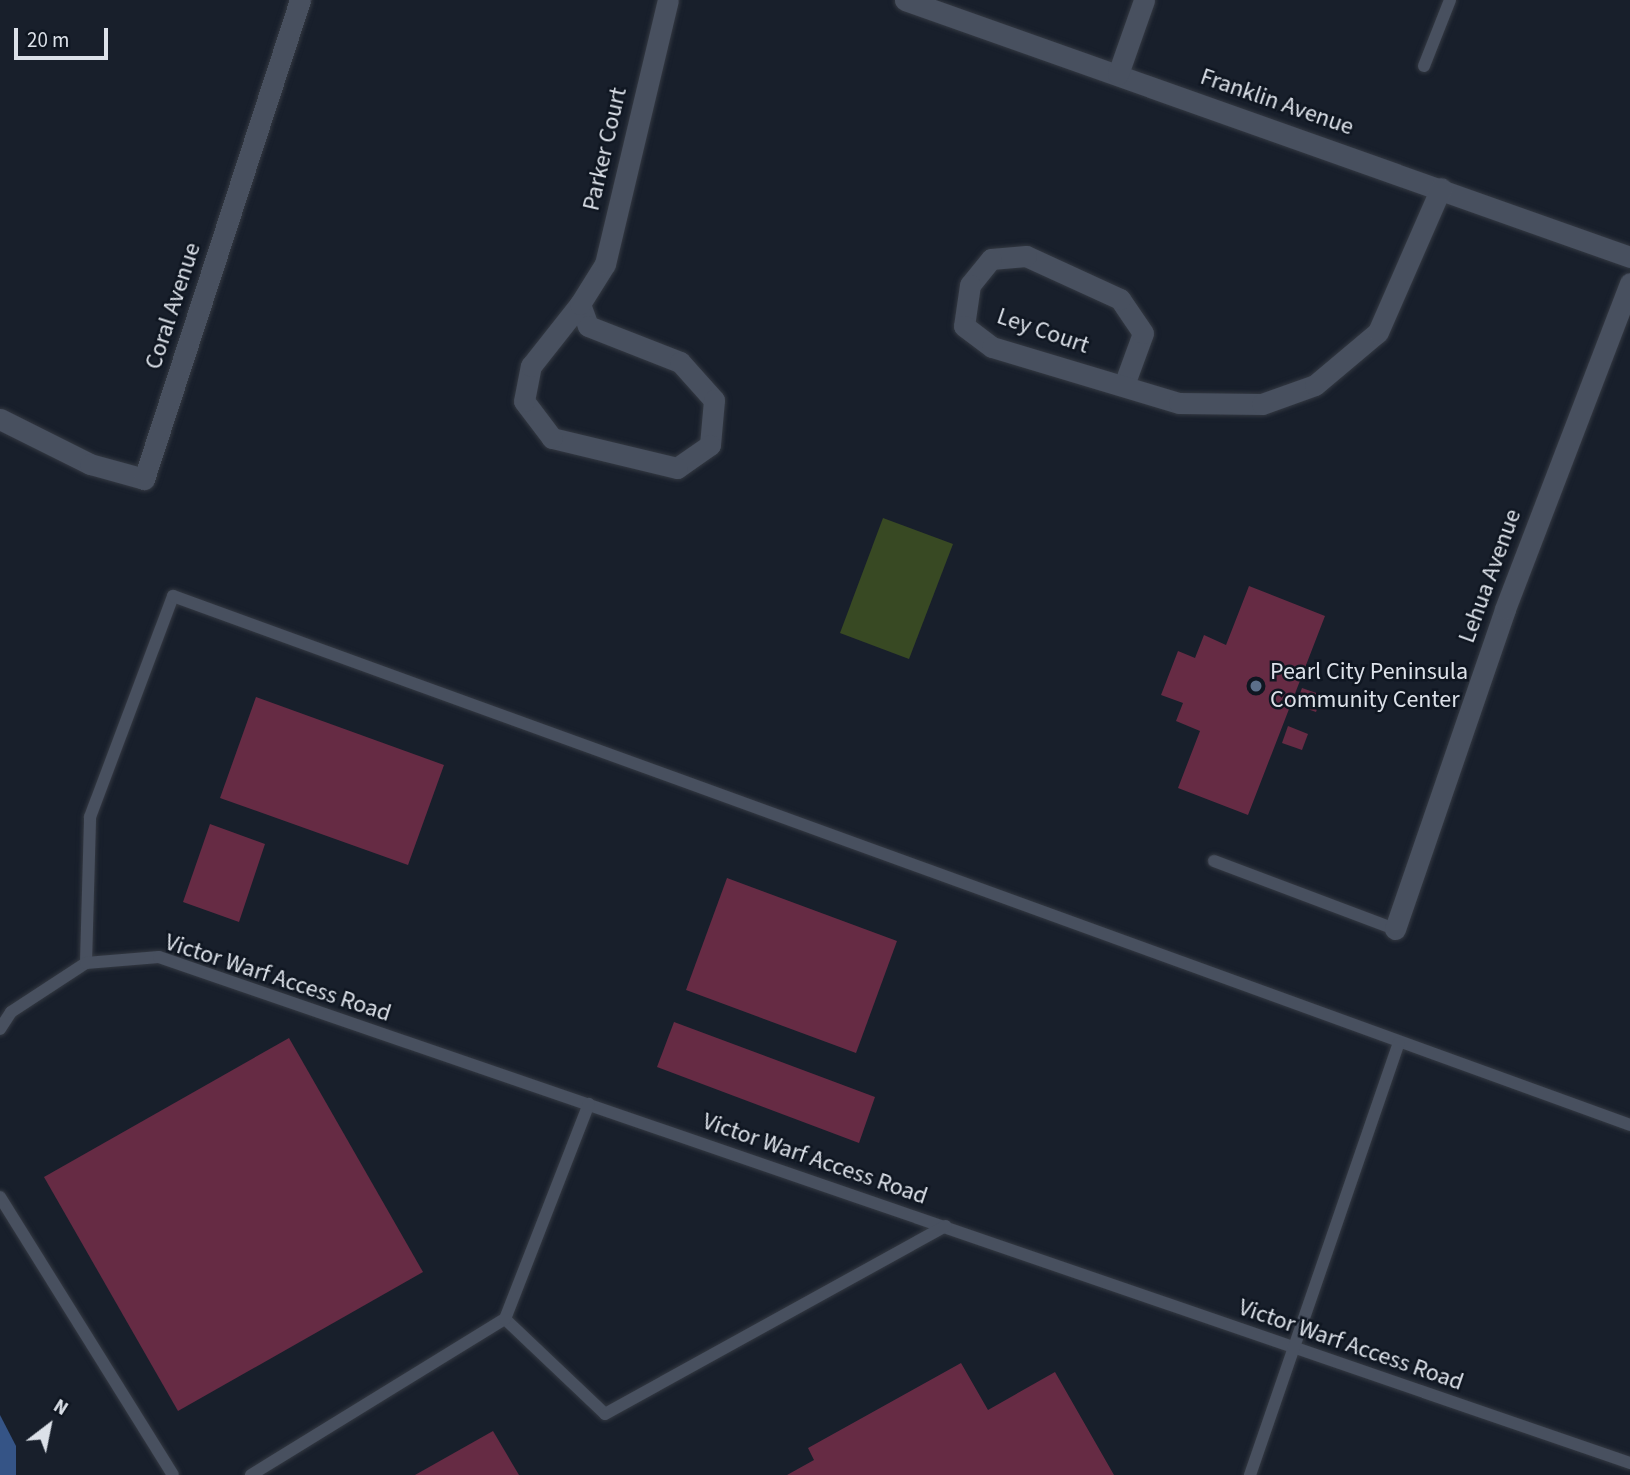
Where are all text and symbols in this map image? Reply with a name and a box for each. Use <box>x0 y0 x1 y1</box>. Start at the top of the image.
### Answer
scale bar <box>18 14 112 58</box>
text: 20 m <box>27 25 69 55</box>
street label: Franklin Avenue <box>1197 62 1357 142</box>
street label: Parker Court <box>577 85 633 213</box>
street label: Coral Avenue <box>139 239 207 373</box>
street label: Ley Court <box>993 302 1093 360</box>
street label: Lehua Avenue <box>1452 505 1528 647</box>
place label: Pearl City Peninsula Community Center <box>1270 658 1468 714</box>
marker: Pearl City Peninsula Community Center <box>1248 678 1264 694</box>
street label: Victor Warf Access Road <box>161 928 395 1028</box>
street label: Victor Warf Access Road <box>699 1107 931 1211</box>
street label: Victor Warf Access Road <box>1235 1293 1467 1397</box>
north arrow <box>14 1391 84 1461</box>
text: N <box>48 1393 73 1423</box>

